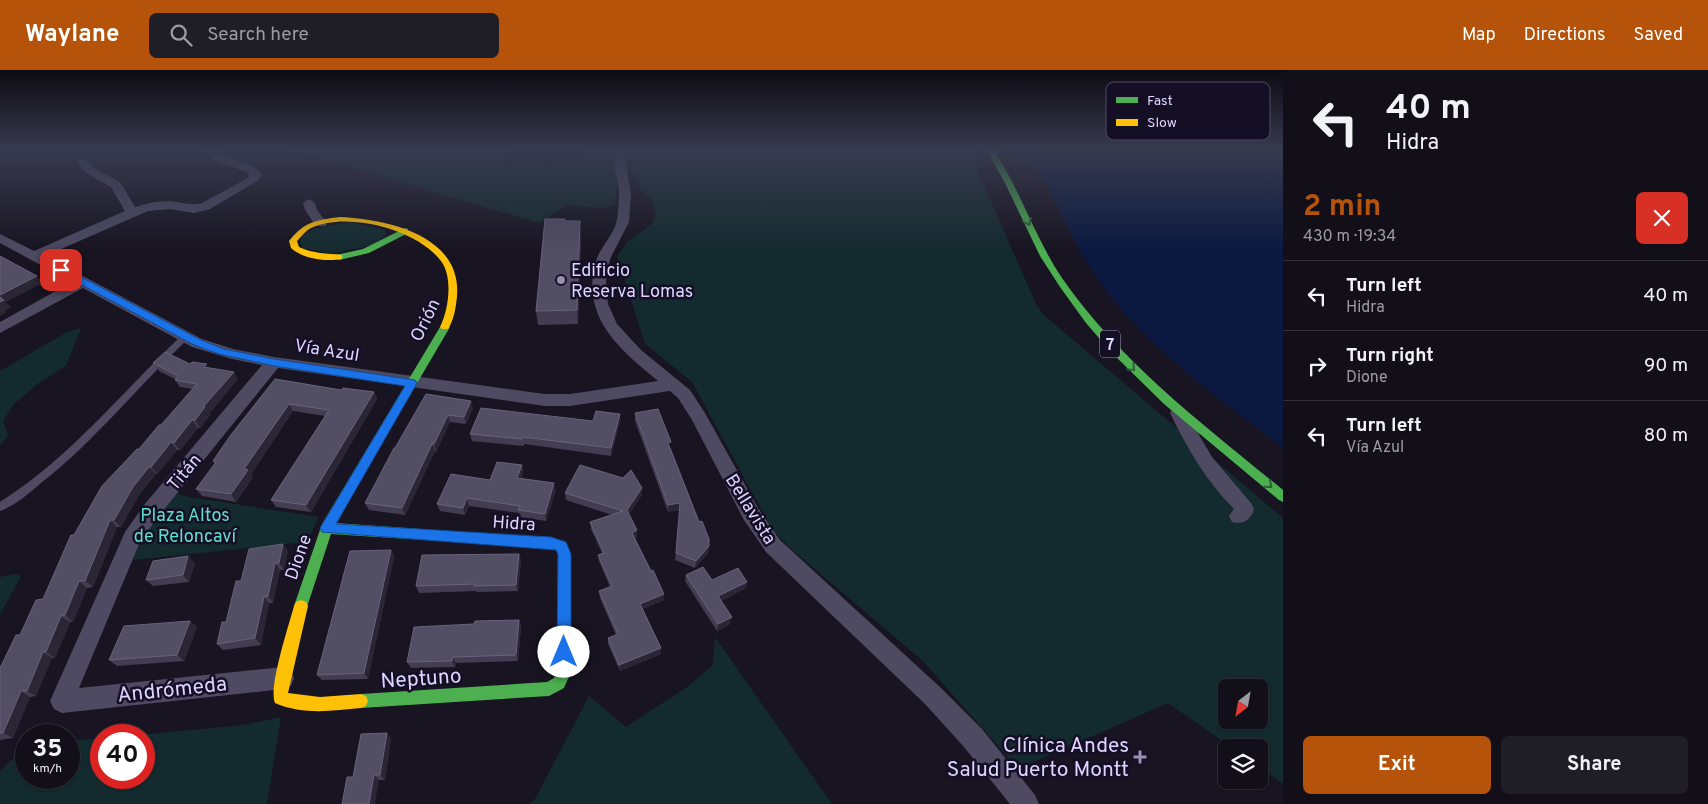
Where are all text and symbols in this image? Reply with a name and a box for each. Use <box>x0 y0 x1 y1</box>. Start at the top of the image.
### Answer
search box <box>149 13 499 58</box>
text: Waylane <box>25 20 119 50</box>
icon: search <box>167 21 195 49</box>
text: Search here <box>207 23 309 47</box>
text: Map <box>1462 24 1496 47</box>
text: Directions <box>1524 24 1606 47</box>
text: Saved <box>1634 24 1683 47</box>
legend <box>1106 82 1270 140</box>
text: 40 m <box>1386 87 1471 131</box>
icon: left <box>1303 90 1368 155</box>
text: Fast <box>1147 93 1173 110</box>
text: Slow <box>1147 115 1177 132</box>
text: Hidra <box>1386 130 1439 157</box>
text: 2 min <box>1303 189 1381 226</box>
button: close <box>1636 192 1688 244</box>
one-way arrow <box>1022 217 1032 226</box>
text: 430 m · 19:34 <box>1303 227 1396 247</box>
pin <box>40 249 82 291</box>
icon: arrive <box>47 256 75 284</box>
place label: Edificio Reserva Lomas <box>571 260 693 304</box>
marker: Edificio Reserva Lomas <box>555 274 567 286</box>
text: Turn left <box>1346 274 1422 298</box>
icon: left <box>1303 282 1331 310</box>
text: 40 m <box>1643 284 1688 308</box>
street label: Orión <box>406 295 447 346</box>
text: Hidra <box>1346 298 1385 318</box>
road number: 7 <box>1100 330 1120 358</box>
street label: Vía Azul <box>293 335 361 368</box>
text: Turn right <box>1346 344 1434 368</box>
icon: right <box>1303 352 1331 380</box>
text: 90 m <box>1644 354 1688 378</box>
one-way arrow <box>1126 362 1135 371</box>
text: Dione <box>1346 368 1388 388</box>
text: Turn left <box>1346 414 1422 438</box>
icon: left <box>1303 422 1331 450</box>
text: 80 m <box>1644 424 1688 448</box>
text: Vía Azul <box>1346 438 1404 458</box>
street label: Titán <box>163 450 207 496</box>
street label: Bellavista <box>719 470 780 549</box>
one-way arrow <box>1263 479 1272 487</box>
park label: Plaza Altos de Reloncaví <box>134 505 238 549</box>
street label: Hidra <box>491 512 536 537</box>
street label: Dione <box>281 532 318 583</box>
position arrow <box>537 625 589 677</box>
street label: Neptuno <box>380 663 463 696</box>
street label: Andrómeda <box>116 671 228 710</box>
north arrow <box>1218 679 1268 729</box>
map controls <box>1218 679 1268 789</box>
speed limit sign: 40 <box>90 724 155 789</box>
place label: Clínica Andes Salud Puerto Montt <box>947 733 1129 784</box>
text: 35 <box>32 734 63 766</box>
button: Exit <box>1303 736 1491 794</box>
button: Share <box>1501 736 1688 794</box>
button: layers <box>1218 739 1268 789</box>
marker: Clínica Andes Salud Puerto Montt <box>1133 750 1147 764</box>
text: km/h <box>33 761 62 777</box>

